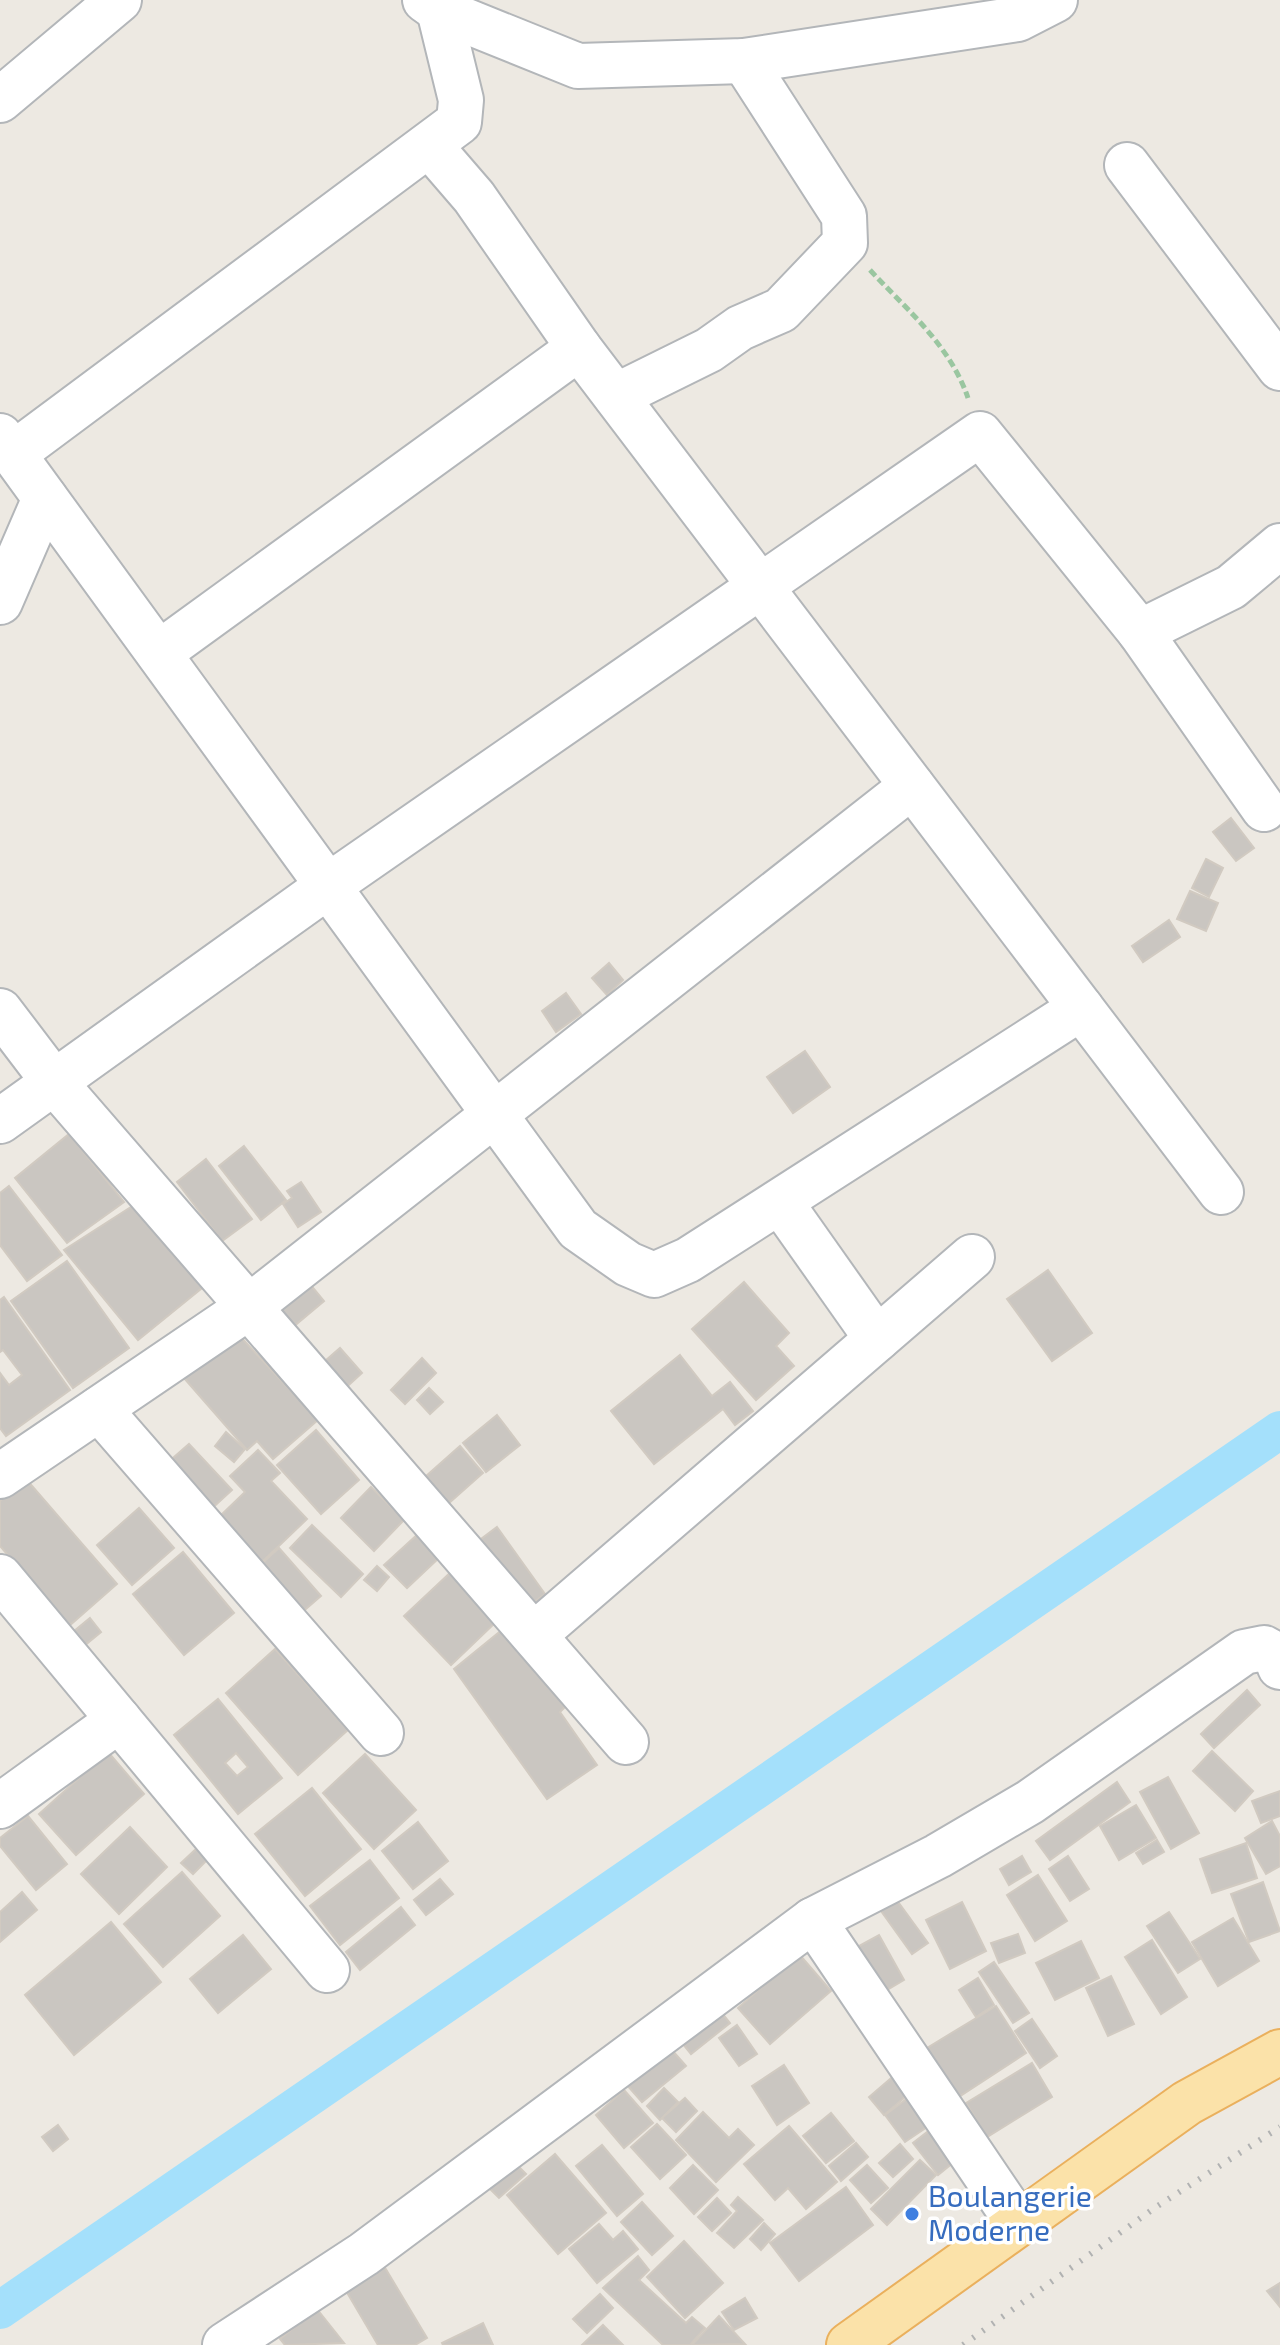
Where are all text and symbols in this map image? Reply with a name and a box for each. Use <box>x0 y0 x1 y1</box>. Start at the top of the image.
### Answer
place label: Boulangerie Moderne <box>928 2177 1092 2247</box>
marker: Boulangerie Moderne <box>903 2205 921 2223</box>

